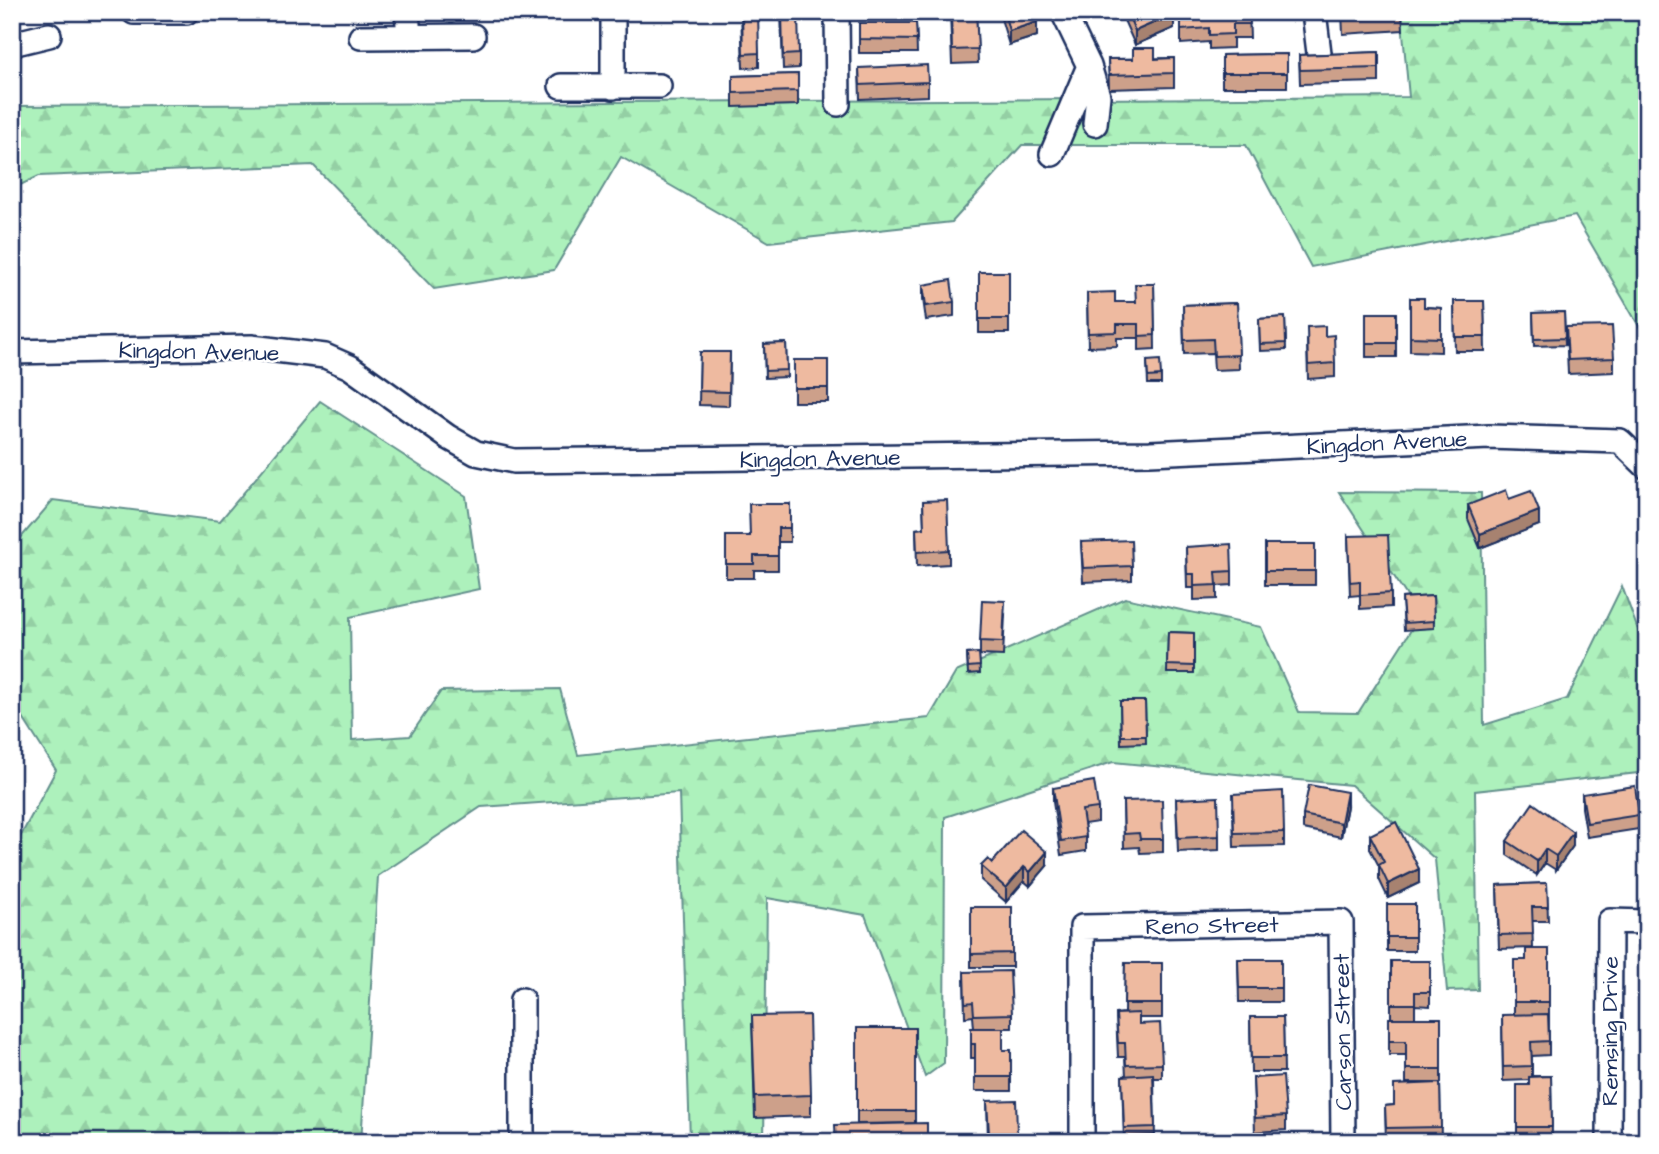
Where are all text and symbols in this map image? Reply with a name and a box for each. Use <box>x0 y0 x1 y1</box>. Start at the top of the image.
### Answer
street label: Kingdon Avenue <box>118 335 280 370</box>
street label: Kingdon Avenue <box>1306 423 1468 464</box>
street label: Kingdon Avenue <box>739 442 901 477</box>
street label: Reno Street <box>1145 909 1280 943</box>
street label: Carson Street <box>1326 953 1360 1111</box>
street label: Remsing Drive <box>1594 956 1627 1106</box>

